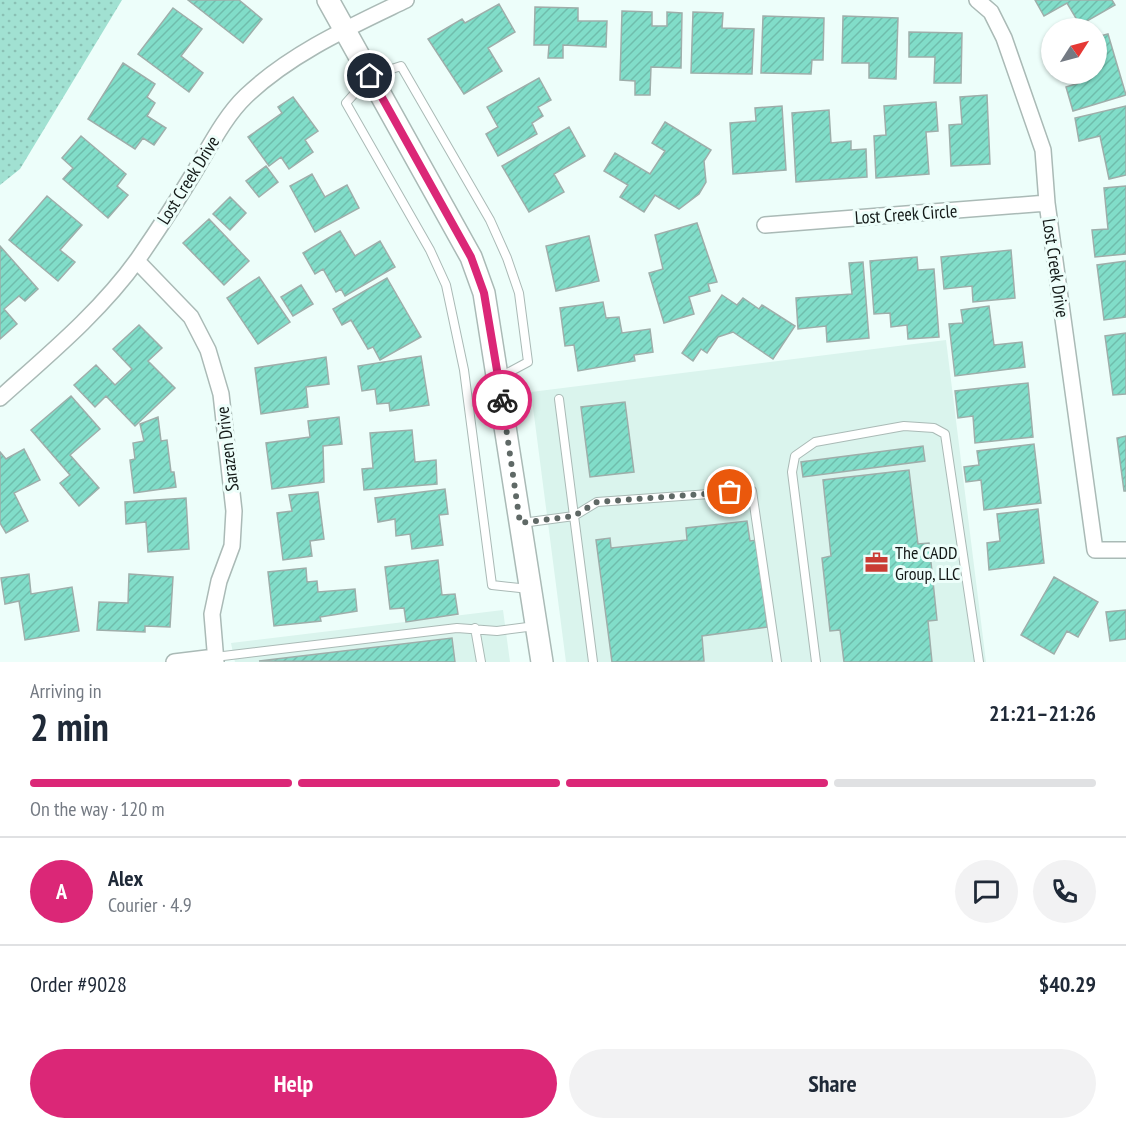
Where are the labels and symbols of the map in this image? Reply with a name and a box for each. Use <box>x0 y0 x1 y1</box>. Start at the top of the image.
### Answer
north arrow <box>1041 18 1107 84</box>
pin <box>344 50 395 101</box>
street label: Lost Creek Drive <box>152 131 224 229</box>
street label: Lost Creek Circle <box>854 199 958 229</box>
street label: Lost Creek Drive <box>1038 217 1074 319</box>
courier <box>472 370 532 430</box>
street label: Sarazen Drive <box>210 405 244 493</box>
pin <box>704 466 755 517</box>
place label: The CADD Group, LLC <box>895 541 960 585</box>
office icon: The CADD Group, LLC <box>864 549 890 575</box>

